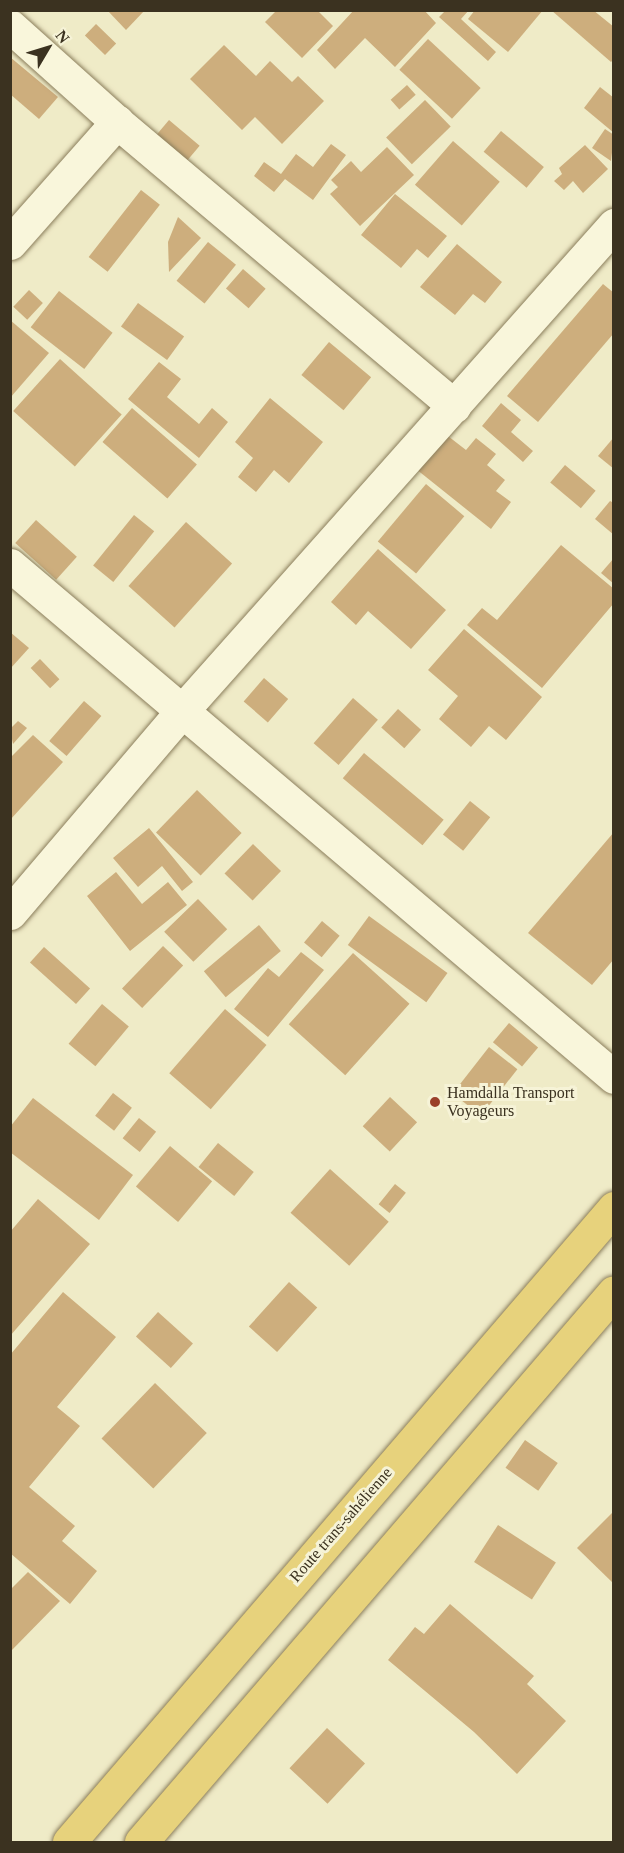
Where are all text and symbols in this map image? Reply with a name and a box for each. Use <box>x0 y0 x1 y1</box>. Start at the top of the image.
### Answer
north arrow <box>18 18 78 78</box>
text: N <box>52 27 73 46</box>
place label: Hamdalla Transport Voyageurs <box>447 1083 575 1121</box>
marker: Hamdalla Transport Voyageurs <box>428 1095 442 1109</box>
street label: Route trans-sahélienne <box>286 1464 396 1586</box>

